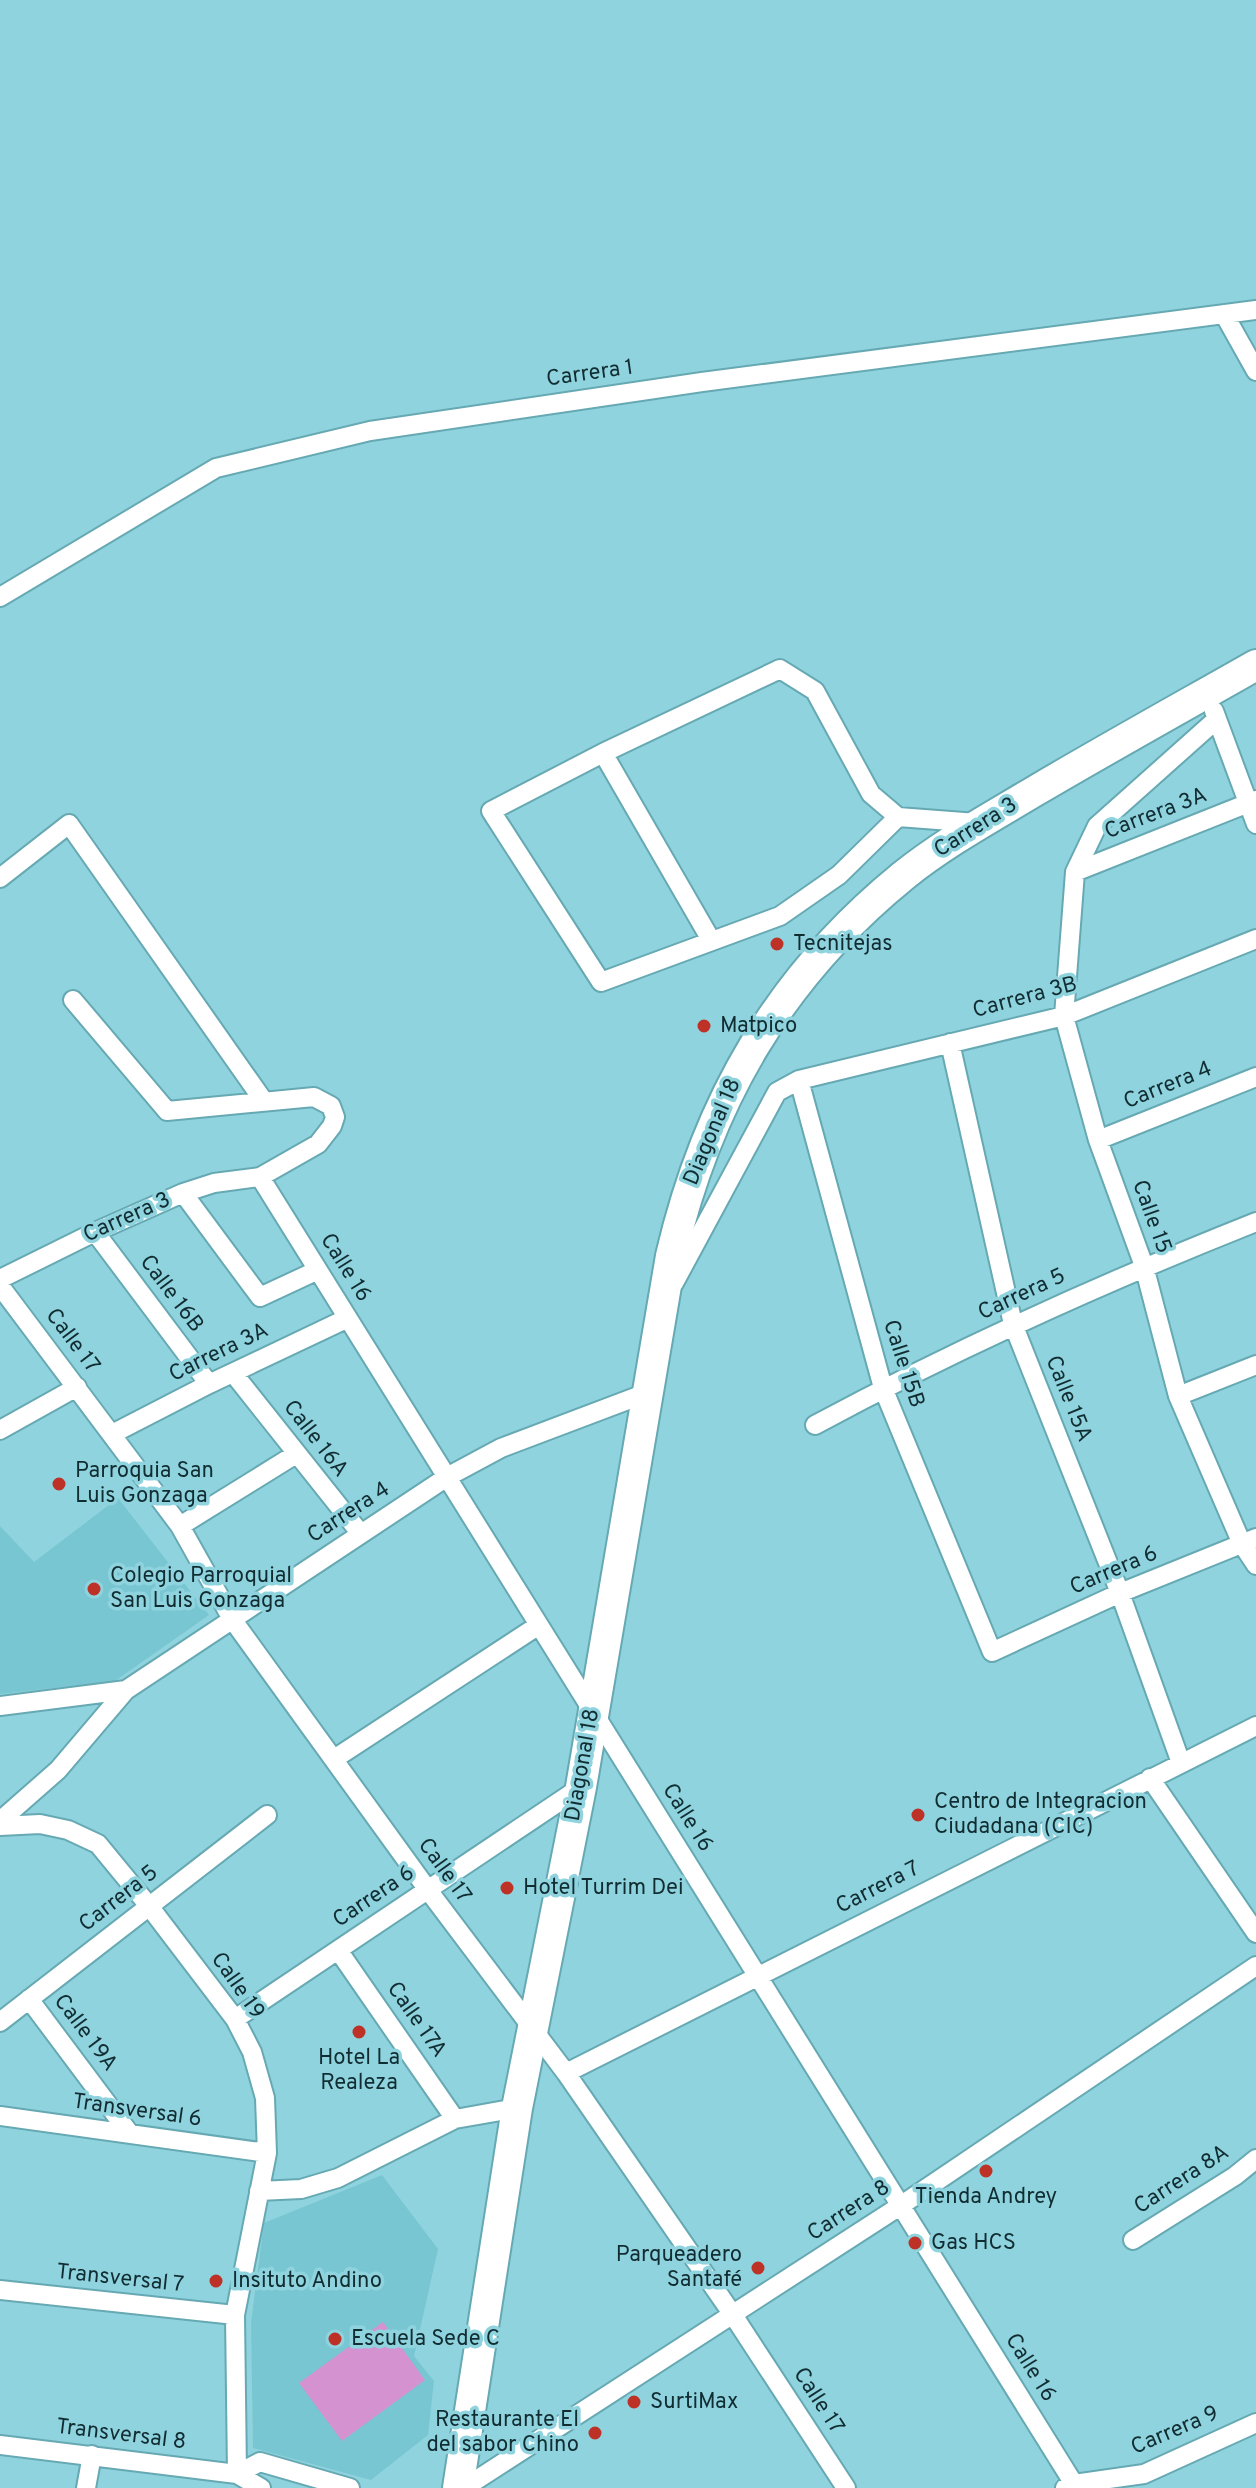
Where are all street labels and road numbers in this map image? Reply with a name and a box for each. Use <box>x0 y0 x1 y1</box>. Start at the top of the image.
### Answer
street label: Carrera 1 <box>545 355 635 393</box>
street label: Carrera 3A <box>1101 782 1211 846</box>
street label: Carrera 3 <box>930 792 1022 864</box>
street label: Carrera 3B <box>970 971 1080 1025</box>
street label: Carrera 4 <box>1120 1056 1216 1116</box>
street label: Diagonal 18 <box>678 1074 748 1190</box>
street label: Calle 15 <box>1125 1177 1177 1257</box>
street label: Carrera 3 <box>79 1187 175 1249</box>
street label: Calle 16 <box>313 1229 377 1307</box>
street label: Calle 16B <box>133 1250 209 1338</box>
street label: Carrera 5 <box>974 1263 1070 1327</box>
street label: Calle 17 <box>39 1303 105 1379</box>
street label: Carrera 3A <box>165 1317 273 1389</box>
street label: Calle 15B <box>876 1317 930 1411</box>
street label: Calle 15A <box>1038 1352 1098 1446</box>
street label: Calle 16A <box>277 1395 353 1483</box>
street label: Carrera 4 <box>303 1476 395 1550</box>
street label: Carrera 6 <box>1066 1540 1162 1602</box>
street label: Diagonal 18 <box>560 1707 606 1823</box>
street label: Calle 16 <box>655 1779 719 1857</box>
street label: Calle 17 <box>411 1833 477 1909</box>
street label: Carrera 7 <box>832 1856 924 1920</box>
street label: Carrera 5 <box>74 1860 164 1938</box>
street label: Carrera 6 <box>328 1860 420 1934</box>
street label: Calle 19 <box>204 1947 270 2025</box>
street label: Calle 17A <box>380 1977 452 2063</box>
street label: Calle 19A <box>47 1989 123 2077</box>
street label: Transversal 6 <box>71 2089 203 2133</box>
street label: Carrera 8A <box>1130 2139 1234 2221</box>
street label: Carrera 8 <box>803 2174 895 2248</box>
street label: Transversal 7 <box>55 2259 185 2299</box>
street label: Calle 16 <box>998 2329 1062 2407</box>
street label: Calle 17 <box>787 2363 849 2439</box>
street label: Carrera 9 <box>1127 2400 1223 2462</box>
street label: Transversal 8 <box>54 2414 188 2456</box>

